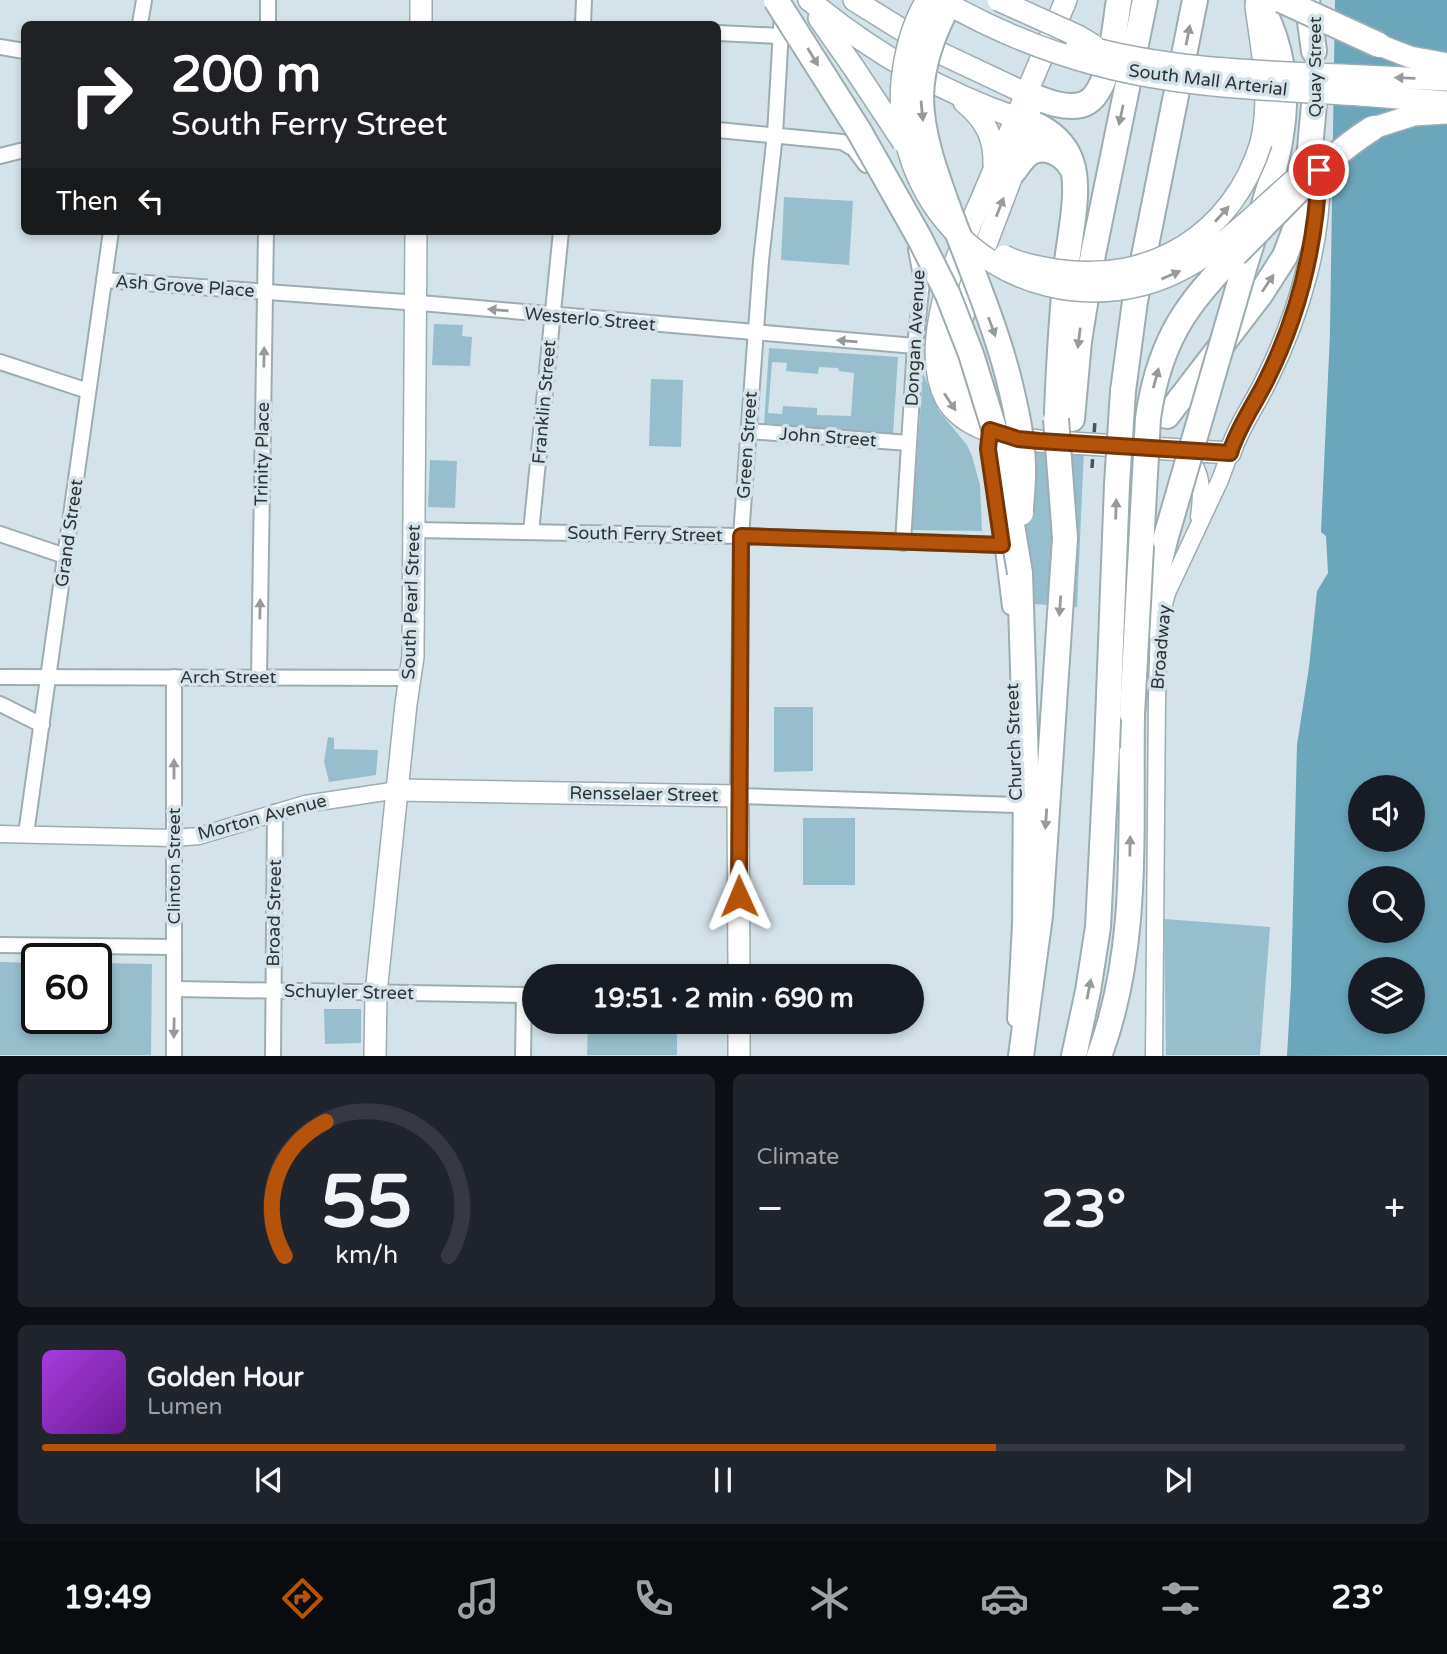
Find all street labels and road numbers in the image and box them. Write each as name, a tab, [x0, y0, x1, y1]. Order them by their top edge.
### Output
street label: Quay Street	[1304, 16, 1326, 118]
street label: South Mall Arterial	[1127, 59, 1289, 101]
street label: Dongan Avenue	[900, 269, 930, 407]
street label: Ash Grove Place	[115, 270, 255, 302]
street label: Westerlo Street	[524, 302, 657, 336]
street label: Franklin Street	[528, 339, 560, 465]
street label: Green Street	[732, 390, 762, 499]
street label: Trinity Place	[250, 402, 274, 506]
street label: John Street	[779, 423, 877, 451]
street label: Grand Street	[51, 477, 87, 589]
street label: South Ferry Street	[567, 522, 723, 546]
street label: South Pearl Street	[397, 524, 425, 680]
street label: Broadway	[1146, 603, 1176, 690]
street label: Arch Street	[180, 666, 276, 688]
street label: Church Street	[1001, 683, 1027, 801]
street label: Rensselaer Street	[569, 782, 719, 806]
street label: Morton Avenue	[195, 789, 329, 845]
street label: Clinton Street	[163, 807, 185, 925]
street label: Broad Street	[262, 859, 286, 967]
street label: Schuyler Street	[284, 980, 414, 1004]

